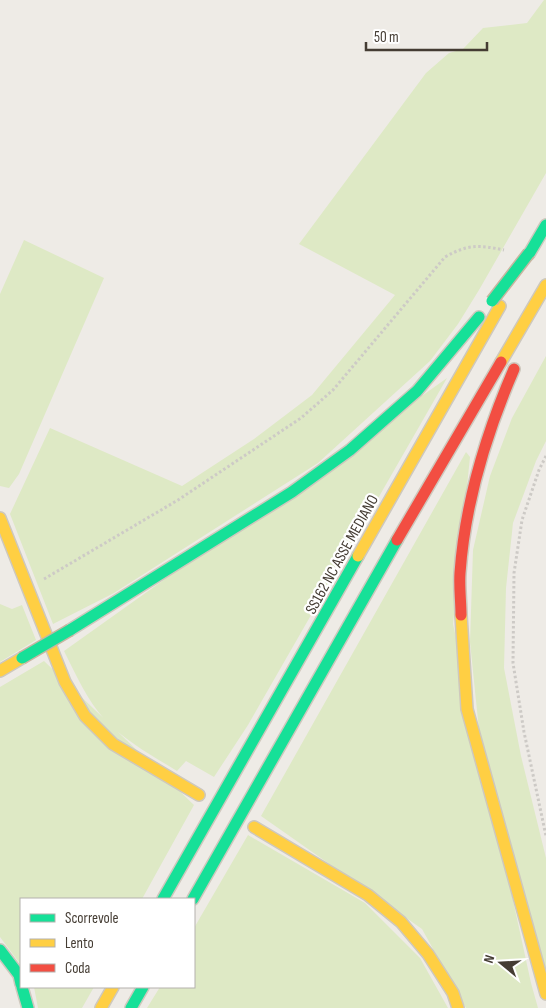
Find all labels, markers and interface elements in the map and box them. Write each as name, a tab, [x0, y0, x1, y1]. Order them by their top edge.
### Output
scale bar	[366, 20, 487, 52]
text: 50 m	[374, 28, 399, 47]
street label: SS162 NC ASSE MEDIANO	[302, 492, 383, 618]
legend	[20, 898, 195, 988]
text: Scorrevole	[65, 909, 119, 928]
text: Lento	[65, 934, 94, 953]
north arrow	[476, 938, 526, 988]
text: N	[480, 953, 498, 965]
text: Coda	[65, 959, 91, 978]

